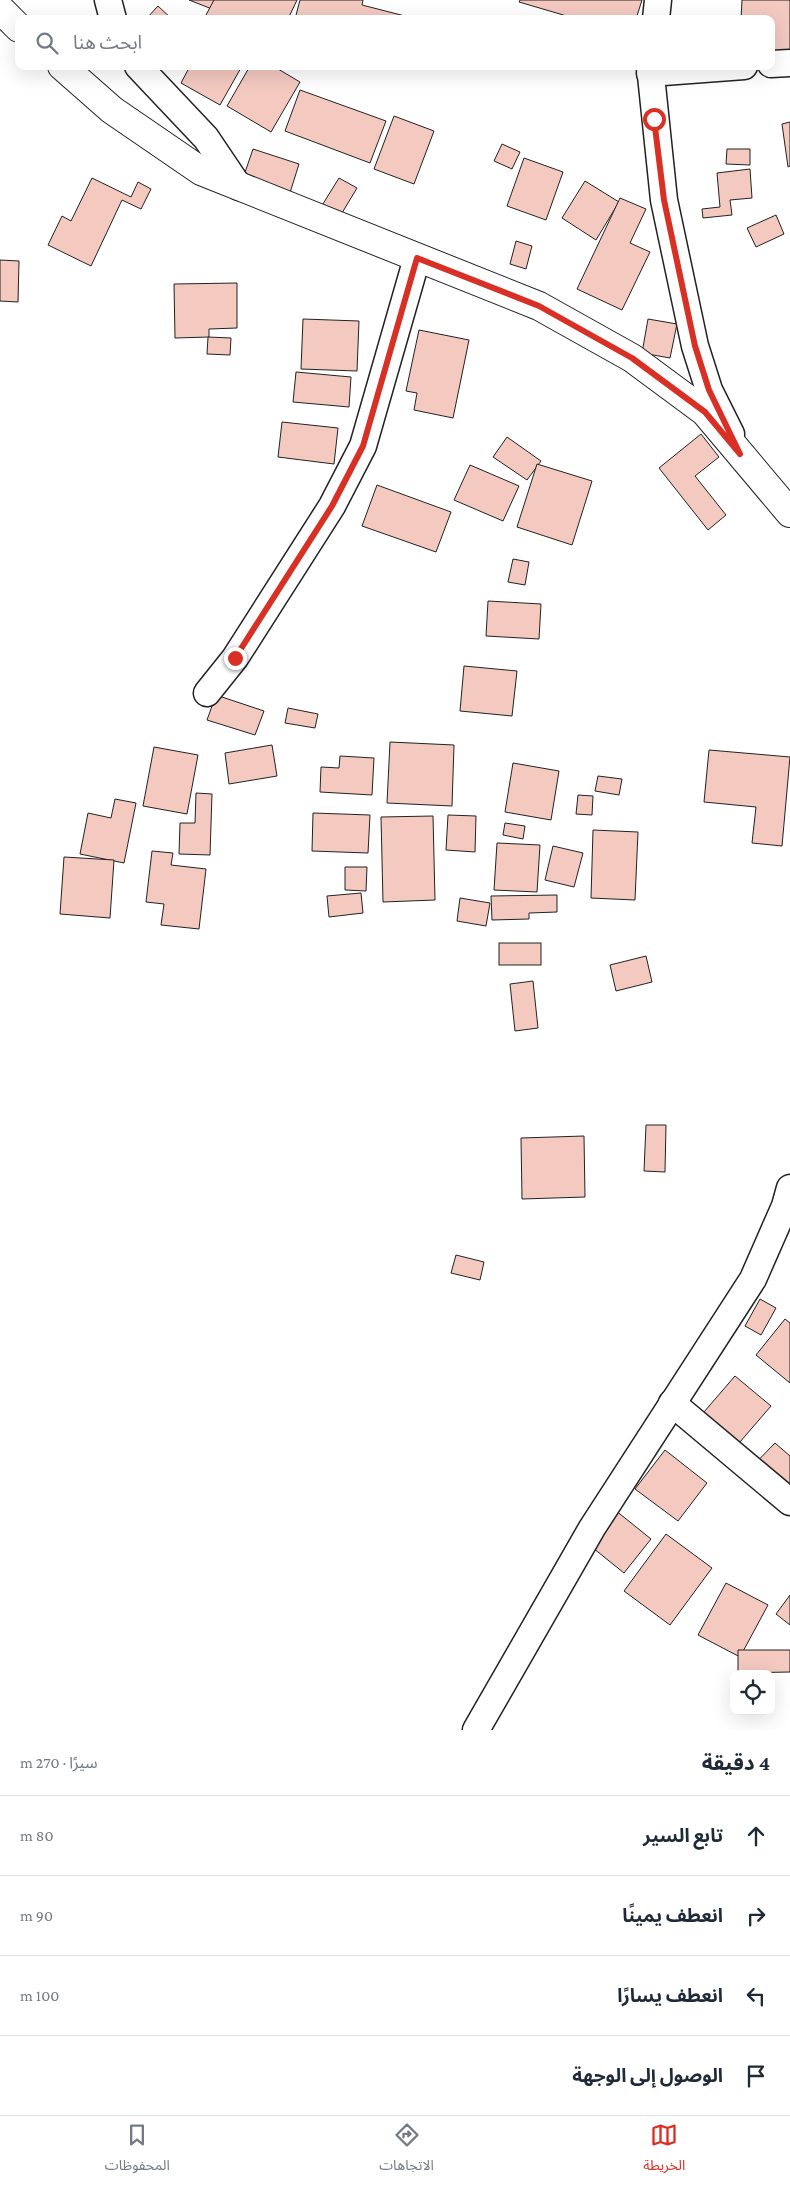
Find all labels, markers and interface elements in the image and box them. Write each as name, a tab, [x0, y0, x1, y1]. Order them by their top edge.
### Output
search box	[15, 15, 775, 70]
icon: search	[33, 29, 61, 57]
text: ابحث هنا	[73, 32, 142, 53]
route start	[643, 108, 666, 131]
route end	[224, 647, 247, 670]
map controls	[730, 1670, 775, 1715]
button: locate	[730, 1670, 775, 1715]
text: 4 دقيقة	[702, 1751, 770, 1775]
text: سيرًا · 270 m	[20, 1754, 98, 1771]
icon: ahead	[742, 1822, 770, 1850]
text: تابع السير	[643, 1825, 723, 1846]
text: 80 m	[20, 1827, 54, 1844]
icon: right	[742, 1902, 770, 1930]
text: انعطف يمينًا	[622, 1905, 723, 1926]
text: 90 m	[20, 1907, 53, 1924]
icon: left	[742, 1982, 770, 2010]
text: انعطف يسارًا	[617, 1985, 723, 2006]
text: 100 m	[20, 1987, 59, 2004]
icon: arrive	[742, 2062, 770, 2090]
text: الوصول إلى الوجهة	[572, 2065, 723, 2086]
tab: المحفوظات	[105, 2121, 170, 2180]
tab: الاتجاهات	[379, 2121, 434, 2180]
tab: الخريطة	[643, 2121, 685, 2180]

